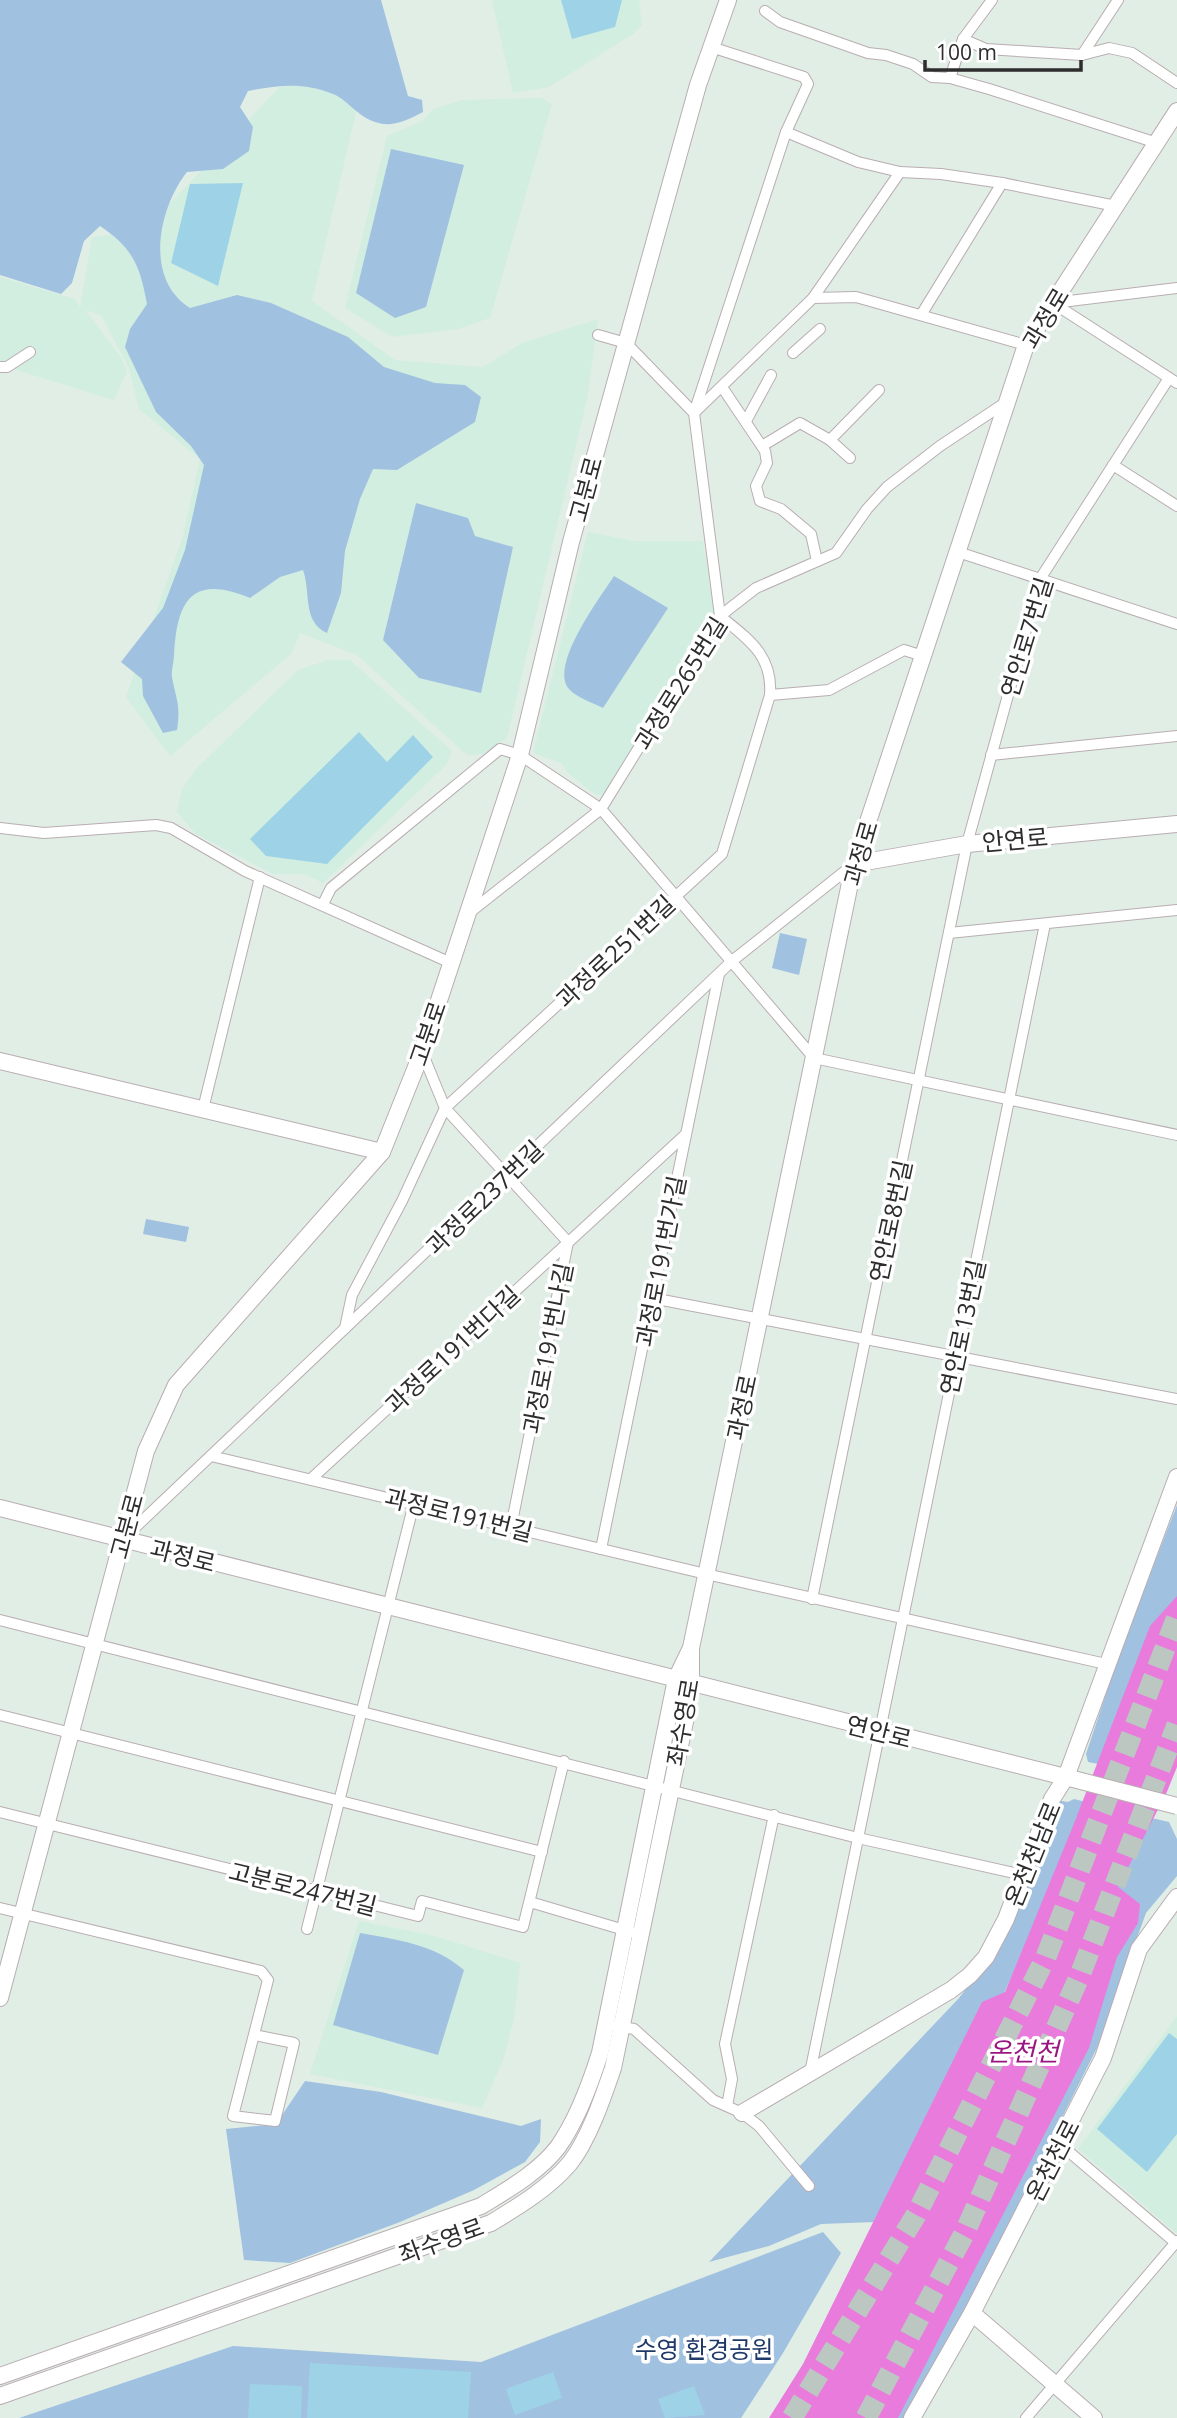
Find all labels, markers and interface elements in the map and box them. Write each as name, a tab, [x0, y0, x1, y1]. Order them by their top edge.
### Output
scale bar	[925, 28, 1081, 72]
text: 100 m	[936, 38, 997, 66]
street label: 과정로	[1014, 281, 1076, 355]
street label: 고분로	[560, 453, 610, 525]
street label: 연안로7번길	[992, 573, 1060, 701]
street label: 과정로265번길	[626, 610, 734, 756]
street label: 과정로	[835, 817, 885, 889]
street label: 안연로	[981, 820, 1049, 858]
street label: 과정로251번길	[548, 887, 682, 1015]
street label: 고분로	[401, 996, 453, 1070]
street label: 과정로237번길	[418, 1132, 550, 1262]
street label: 연안로8번길	[861, 1157, 919, 1285]
street label: 과정로191번가길	[627, 1173, 693, 1349]
street label: 연안로13번길	[932, 1256, 992, 1398]
street label: 과정로191번나길	[514, 1260, 580, 1436]
street label: 과정로191번다길	[377, 1278, 527, 1420]
street label: 과정로	[718, 1371, 764, 1443]
street label: 과정로191번길	[381, 1480, 537, 1548]
street label: 고분로	[101, 1490, 151, 1562]
street label: 과정로	[147, 1531, 219, 1579]
street label: 좌수영로	[658, 1676, 706, 1768]
street label: 연안로	[843, 1707, 915, 1755]
street label: 온천천남로	[996, 1797, 1068, 1911]
street label: 고분로247번길	[225, 1854, 381, 1922]
water label: 온천천	[987, 2033, 1062, 2069]
street label: 온천천로	[1017, 2113, 1087, 2207]
street label: 좌수영로	[394, 2209, 488, 2271]
park label: 수영 환경공원	[635, 2332, 773, 2365]

